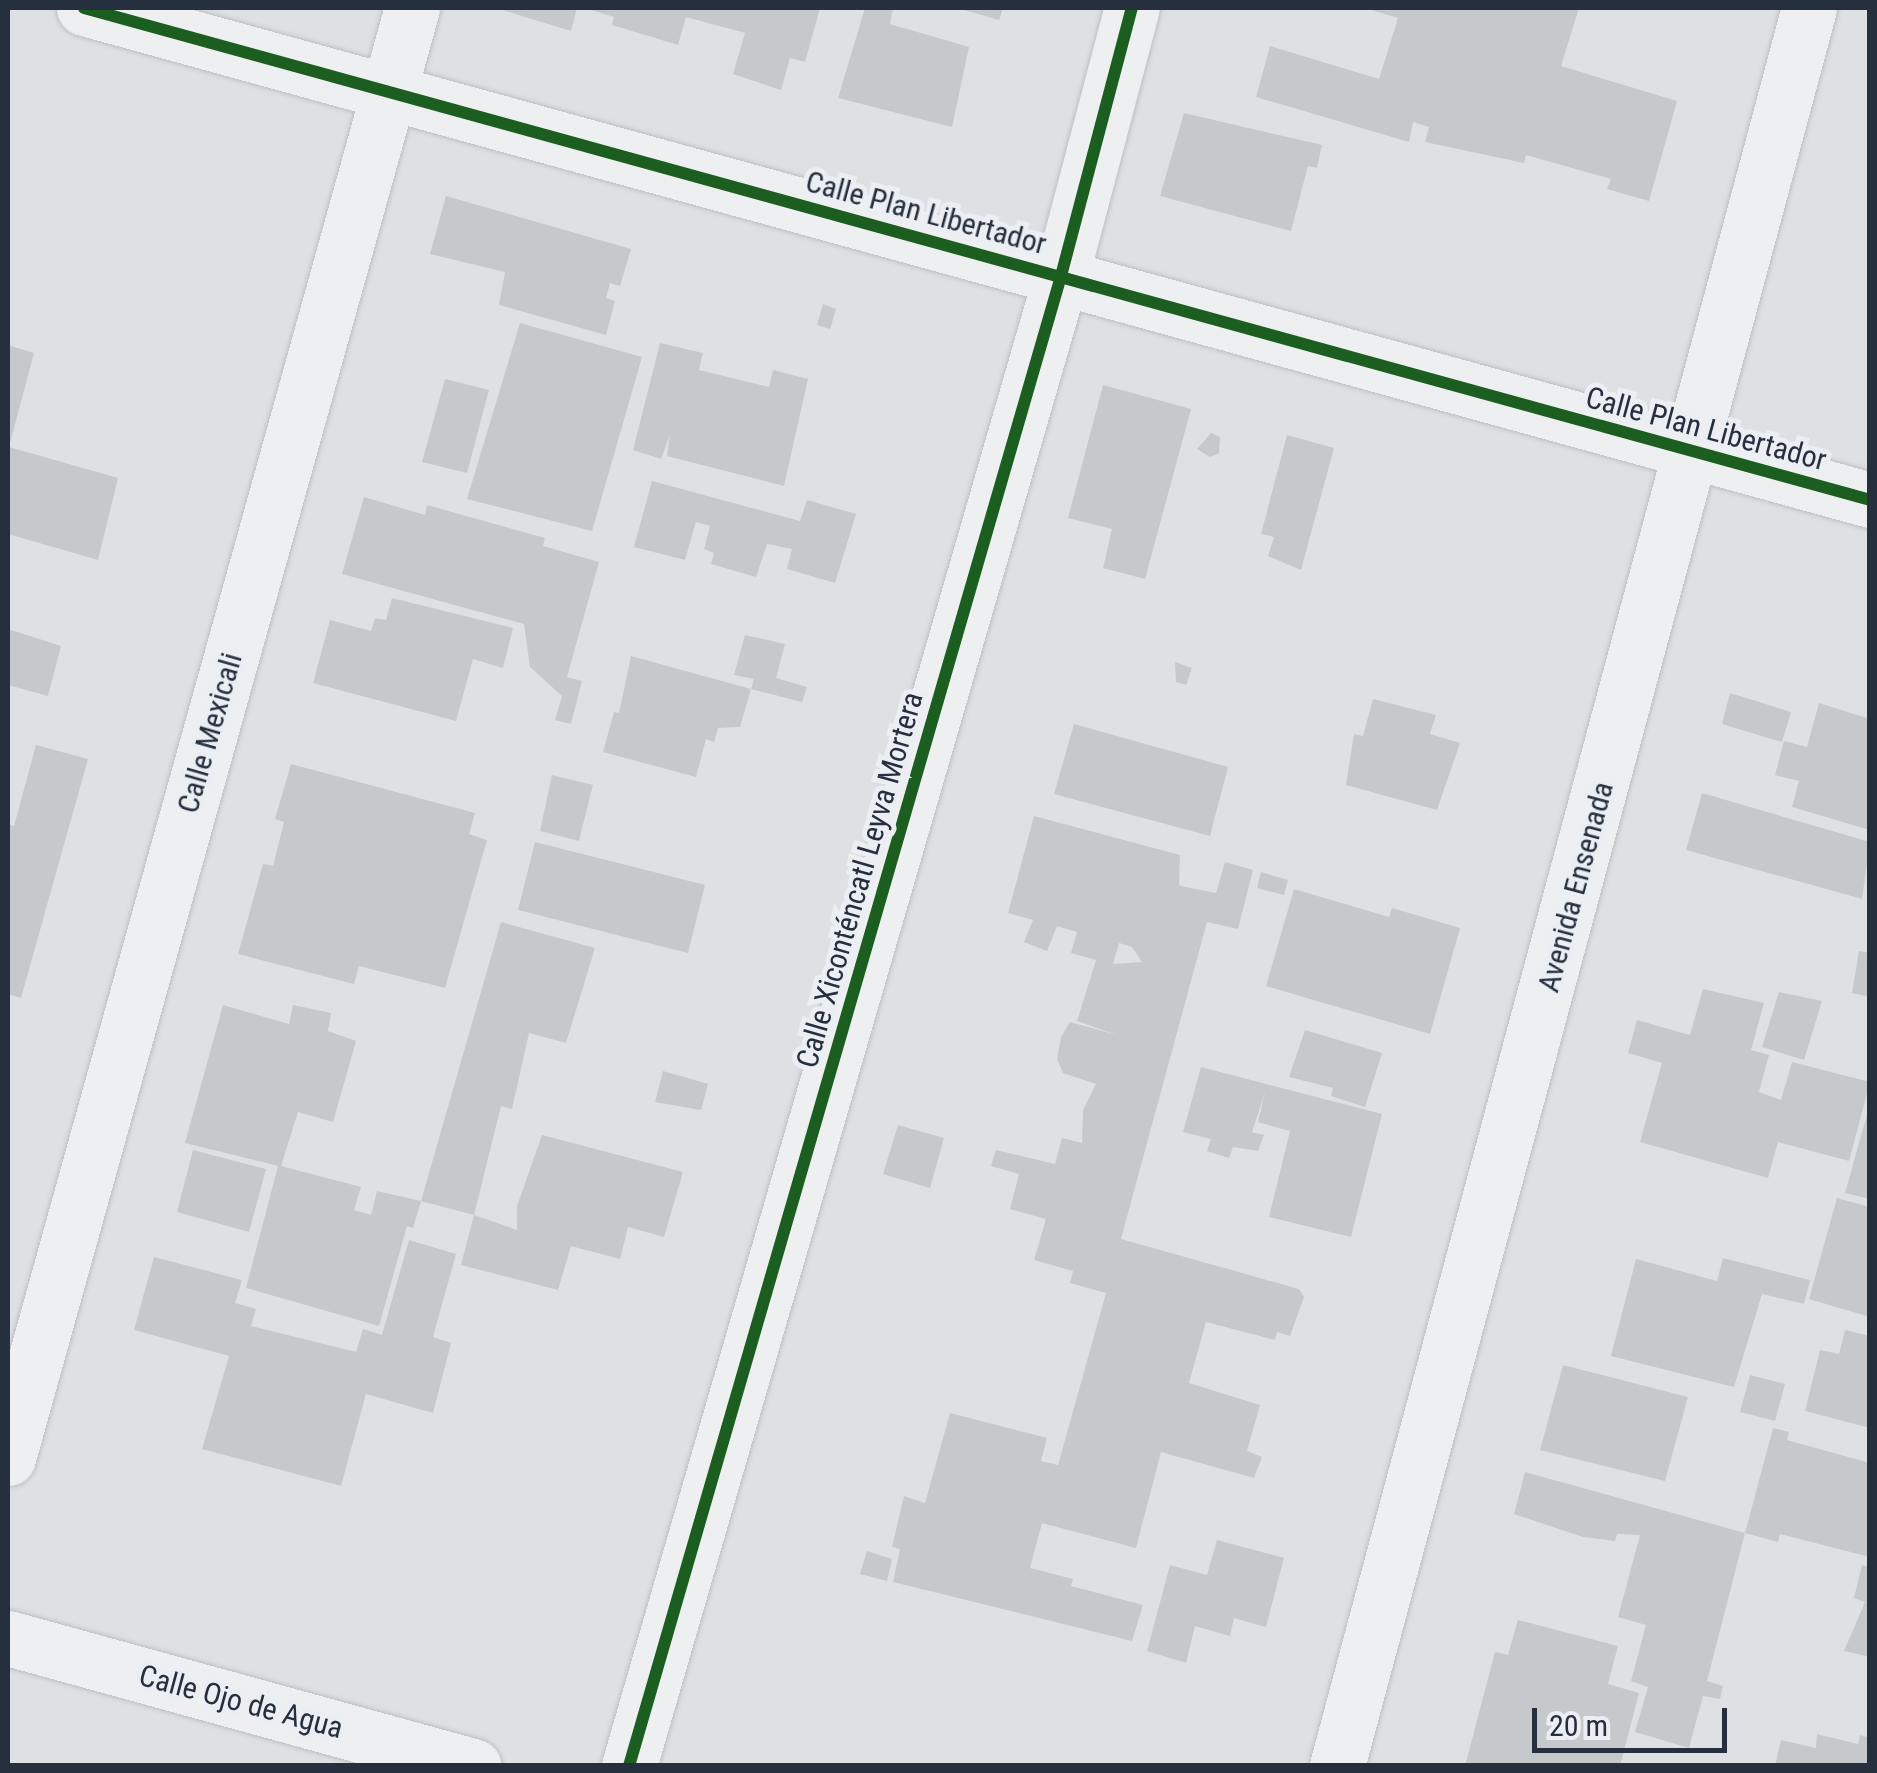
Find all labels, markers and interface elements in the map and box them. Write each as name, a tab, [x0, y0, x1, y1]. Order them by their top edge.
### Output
street label: Calle Plan Libertador	[802, 164, 1050, 262]
street label: Calle Plan Libertador	[1582, 380, 1830, 478]
street label: Calle Mexicali	[170, 649, 250, 817]
street label: Calle Xiconténcatl Leyva Mortera	[789, 688, 931, 1072]
street label: Avenida Ensenada	[1531, 778, 1621, 996]
street label: Calle Ojo de Agua	[135, 1657, 347, 1747]
scale bar	[1537, 1688, 1732, 1750]
text: 20 m	[1549, 1708, 1608, 1743]

